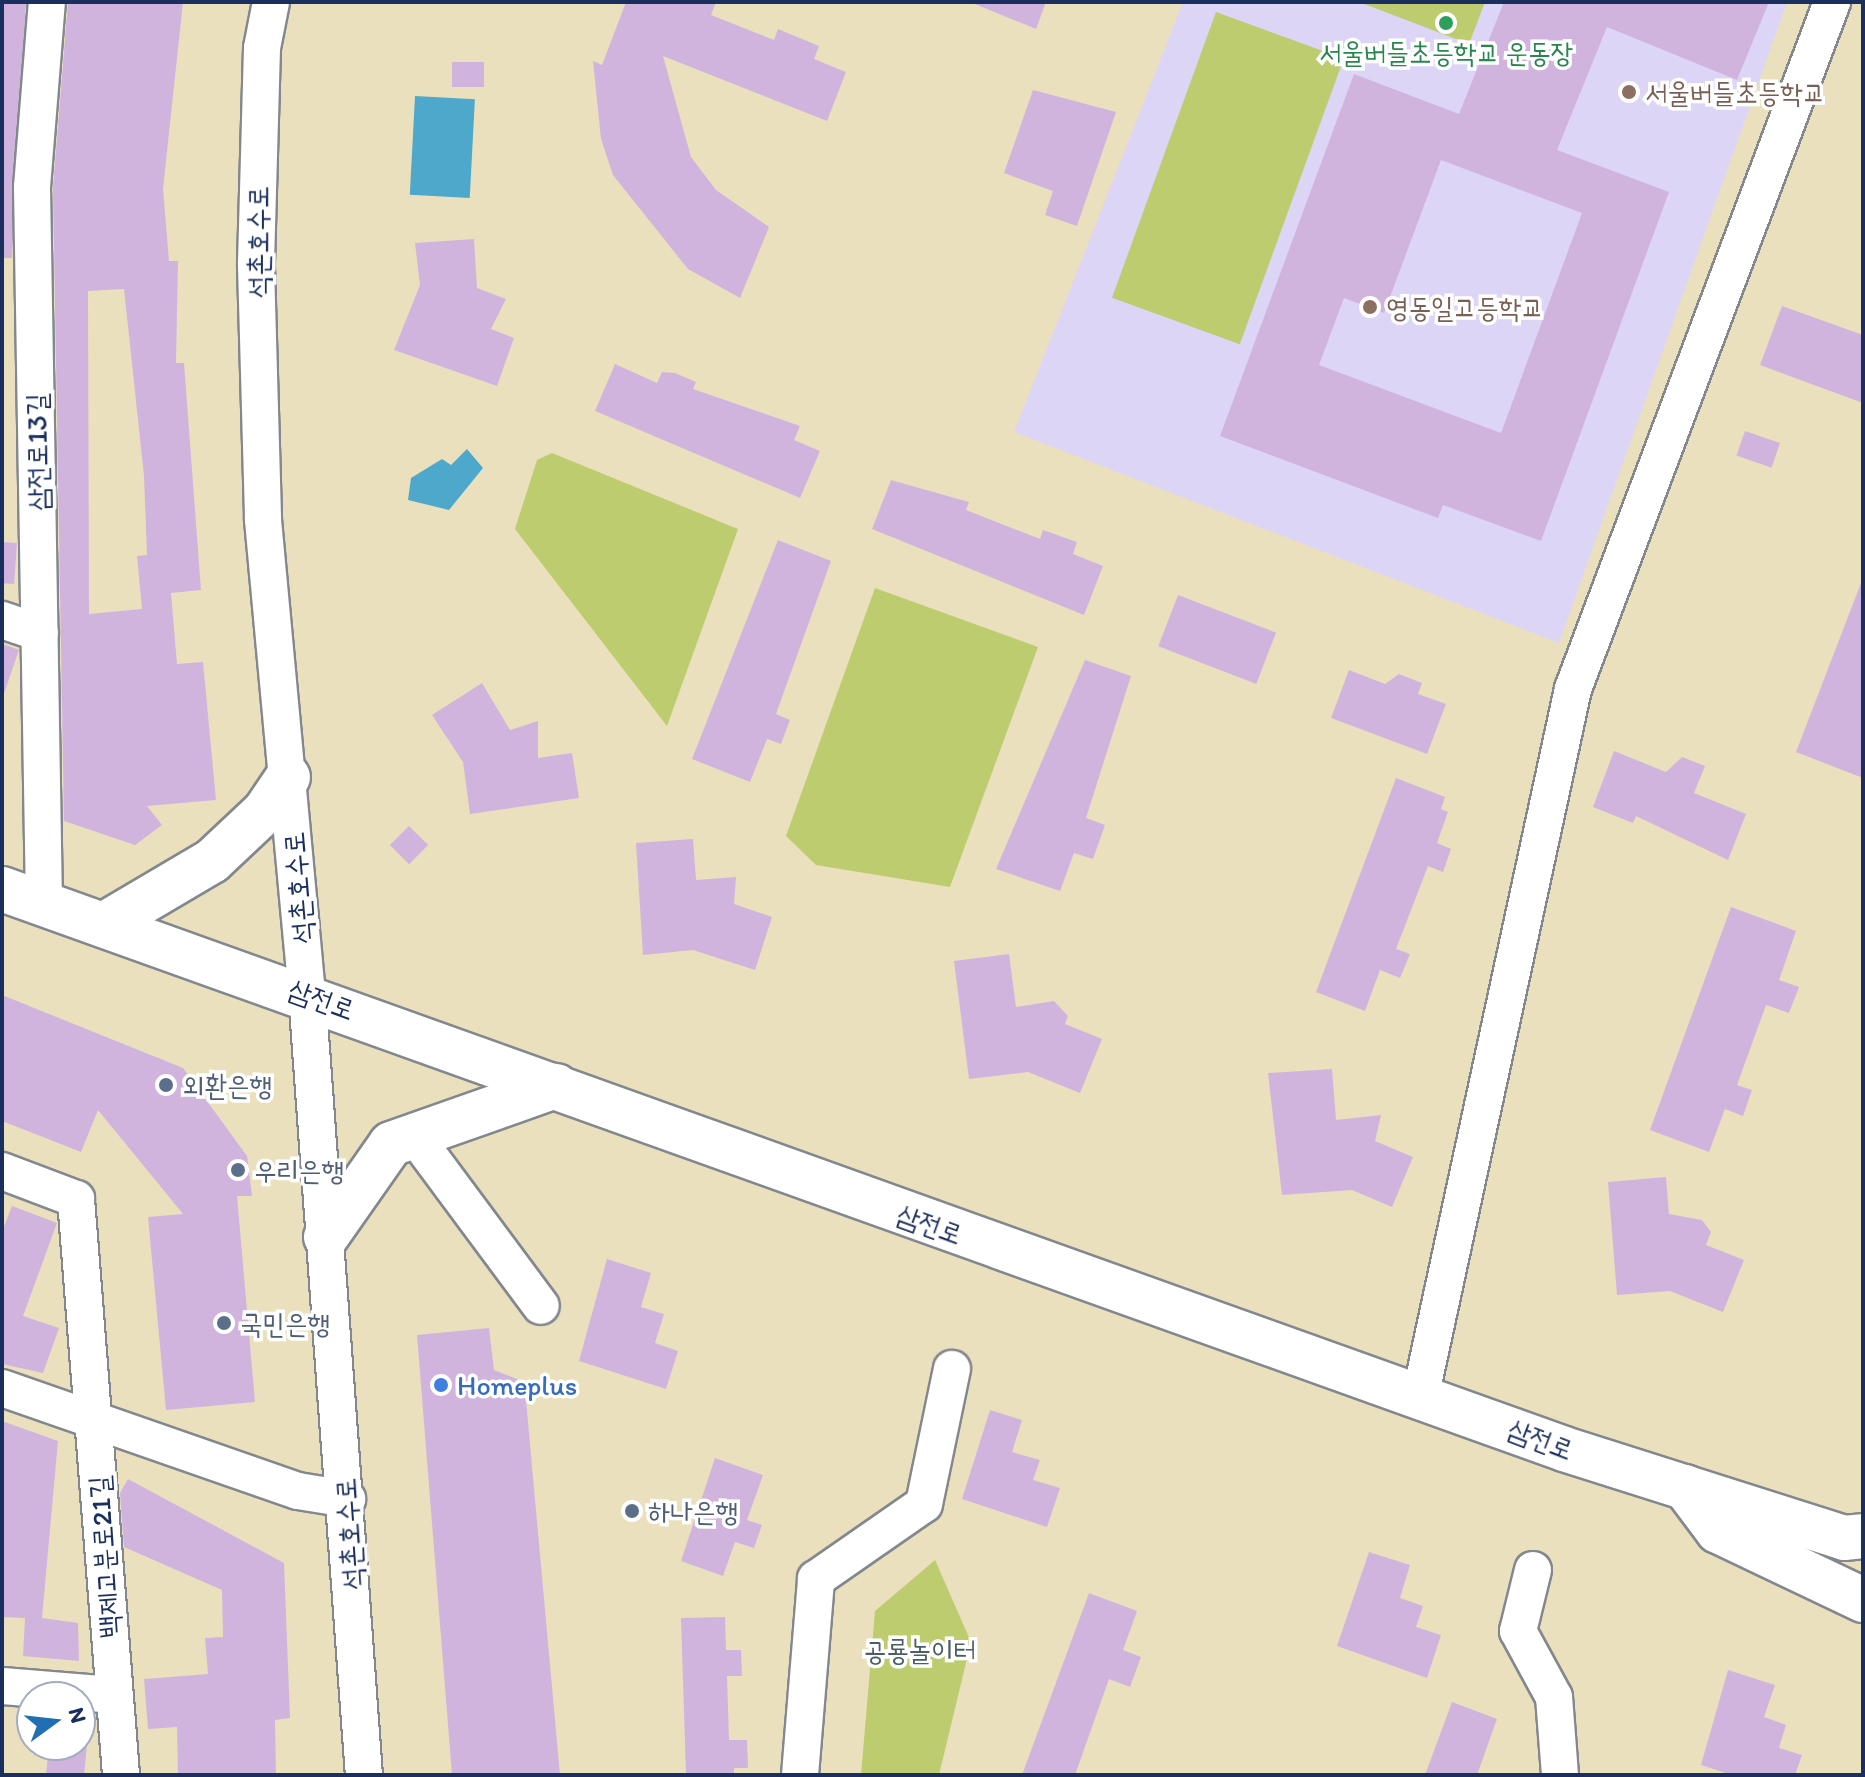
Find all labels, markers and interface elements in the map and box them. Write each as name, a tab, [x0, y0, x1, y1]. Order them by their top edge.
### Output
marker: 서울버들초등학교 운동장	[1437, 14, 1455, 32]
place label: 서울버들초등학교 운동장	[1319, 35, 1573, 69]
place label: 서울버들초등학교	[1645, 75, 1825, 109]
marker: 서울버들초등학교	[1620, 83, 1638, 101]
street label: 석촌호수로	[241, 186, 275, 298]
place label: 영동일고등학교	[1386, 290, 1544, 324]
marker: 영동일고등학교	[1361, 298, 1379, 316]
street label: 삼전로13길	[19, 393, 55, 511]
street label: 석촌호수로	[276, 830, 320, 946]
street label: 삼전로	[284, 972, 360, 1026]
place label: 외환은행	[182, 1068, 272, 1102]
marker: 외환은행	[157, 1076, 175, 1094]
place label: 우리은행	[254, 1153, 344, 1187]
marker: 우리은행	[229, 1161, 247, 1179]
street label: 삼전로	[892, 1197, 968, 1251]
place label: 국민은행	[240, 1306, 330, 1340]
marker: 국민은행	[215, 1314, 233, 1332]
place label: Homeplus	[457, 1368, 577, 1402]
marker: Homeplus	[432, 1376, 450, 1394]
street label: 삼전로	[1503, 1411, 1579, 1467]
street label: 백제고분로21길	[82, 1475, 126, 1639]
street label: 석촌호수로	[328, 1477, 370, 1591]
place label: 하나은행	[648, 1494, 738, 1528]
marker: 하나은행	[623, 1502, 641, 1520]
park label: 공룡놀이터	[864, 1633, 976, 1667]
north arrow	[16, 1681, 96, 1761]
text: N	[63, 1704, 93, 1726]

